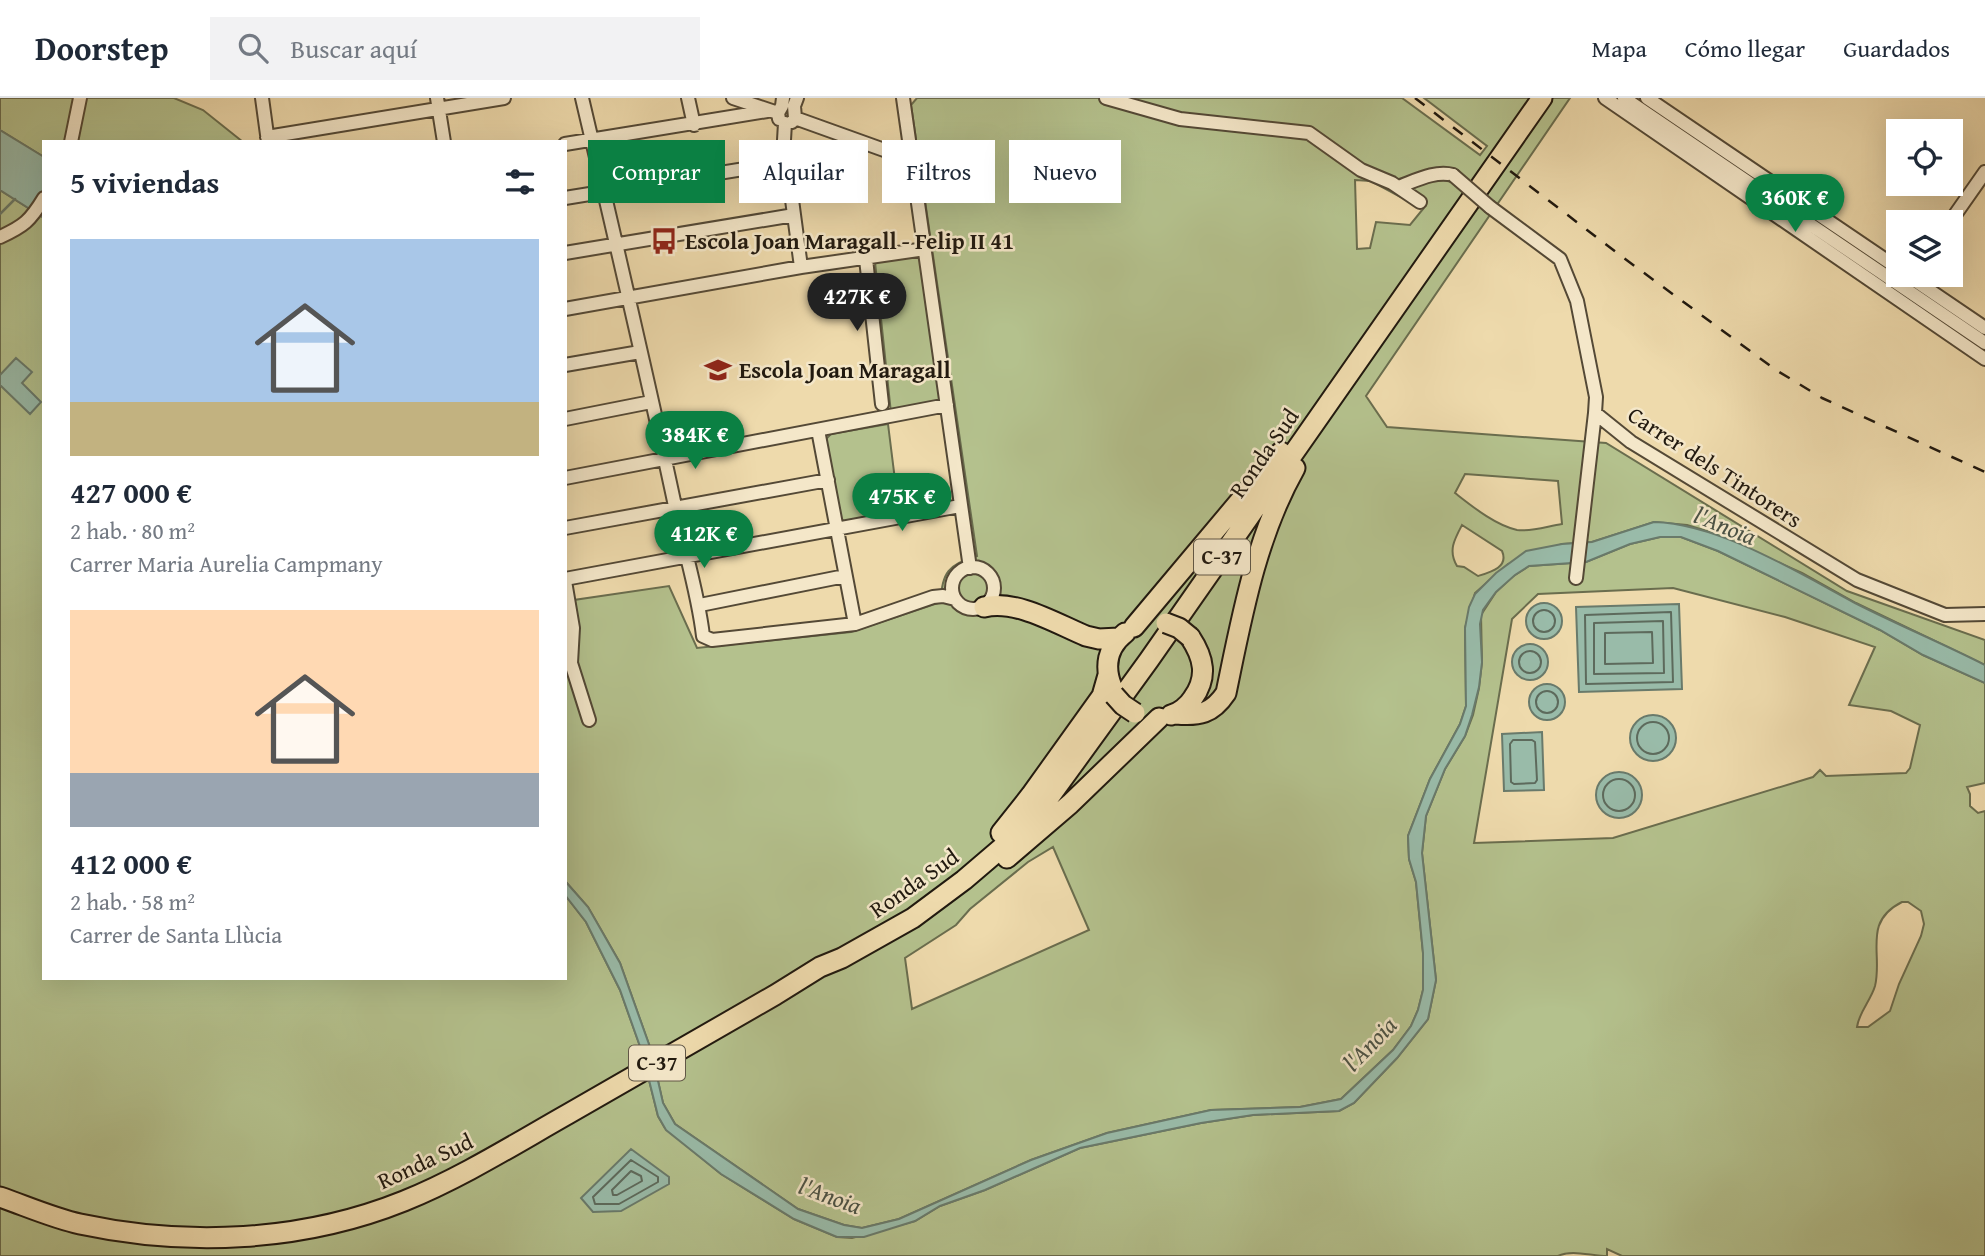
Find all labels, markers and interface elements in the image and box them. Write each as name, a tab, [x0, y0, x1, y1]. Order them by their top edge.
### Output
search box	[210, 17, 700, 80]
text: Doorstep	[35, 24, 168, 72]
icon: search	[234, 29, 272, 67]
text: Buscar aquí	[290, 29, 417, 68]
text: Mapa	[1591, 31, 1647, 66]
text: Cómo llegar	[1685, 31, 1805, 66]
text: Guardados	[1843, 31, 1950, 66]
map controls	[1886, 119, 1963, 287]
button: locate	[1886, 119, 1963, 196]
chip: Comprar	[588, 140, 725, 203]
chip: Alquilar	[739, 140, 868, 203]
chip: Filtros	[882, 140, 995, 203]
chip: Nuevo	[1009, 140, 1121, 203]
text: 5 viviendas	[70, 160, 219, 204]
icon: filters	[501, 163, 539, 201]
pin: 360K €	[1738, 174, 1852, 234]
text: 360K €	[1761, 180, 1829, 213]
button: layers	[1886, 210, 1963, 287]
place label: Escola Joan Maragall - Felip II 41	[685, 224, 1014, 257]
bus stop icon: Escola Joan Maragall - Felip II 41	[649, 226, 679, 256]
pin: 427K €	[800, 274, 914, 333]
text: 427K €	[823, 279, 891, 312]
icon: home	[242, 285, 368, 411]
place label: Escola Joan Maragall	[739, 353, 951, 386]
school or university icon: Escola Joan Maragall	[703, 355, 733, 385]
street label: Carrer dels Tintorers	[1622, 398, 1809, 535]
street label: Ronda Sud	[1221, 401, 1307, 504]
pin: 384K €	[638, 412, 752, 471]
text: 384K €	[661, 417, 729, 450]
text: 427 000 €	[70, 470, 192, 514]
pin: 475K €	[845, 474, 959, 533]
text: 475K €	[868, 479, 936, 512]
water label: l'Anoia	[1689, 497, 1762, 554]
pin: 412K €	[647, 510, 761, 570]
text: 2 hab. · 80 m²	[70, 514, 195, 547]
text: 412K €	[670, 516, 738, 549]
road number: C-37	[1194, 540, 1250, 574]
text: Carrer Maria Aurelia Campmany	[70, 547, 383, 580]
icon: home	[242, 656, 368, 782]
street label: Ronda Sud	[862, 839, 966, 925]
text: 412 000 €	[70, 841, 192, 885]
text: 2 hab. · 58 m²	[70, 885, 195, 918]
text: Carrer de Santa Llùcia	[70, 918, 282, 951]
water label: l'Anoia	[1335, 1008, 1405, 1079]
road number: C-37	[629, 1046, 685, 1080]
street label: Ronda Sud	[372, 1124, 479, 1197]
water label: l'Anoia	[794, 1168, 866, 1223]

